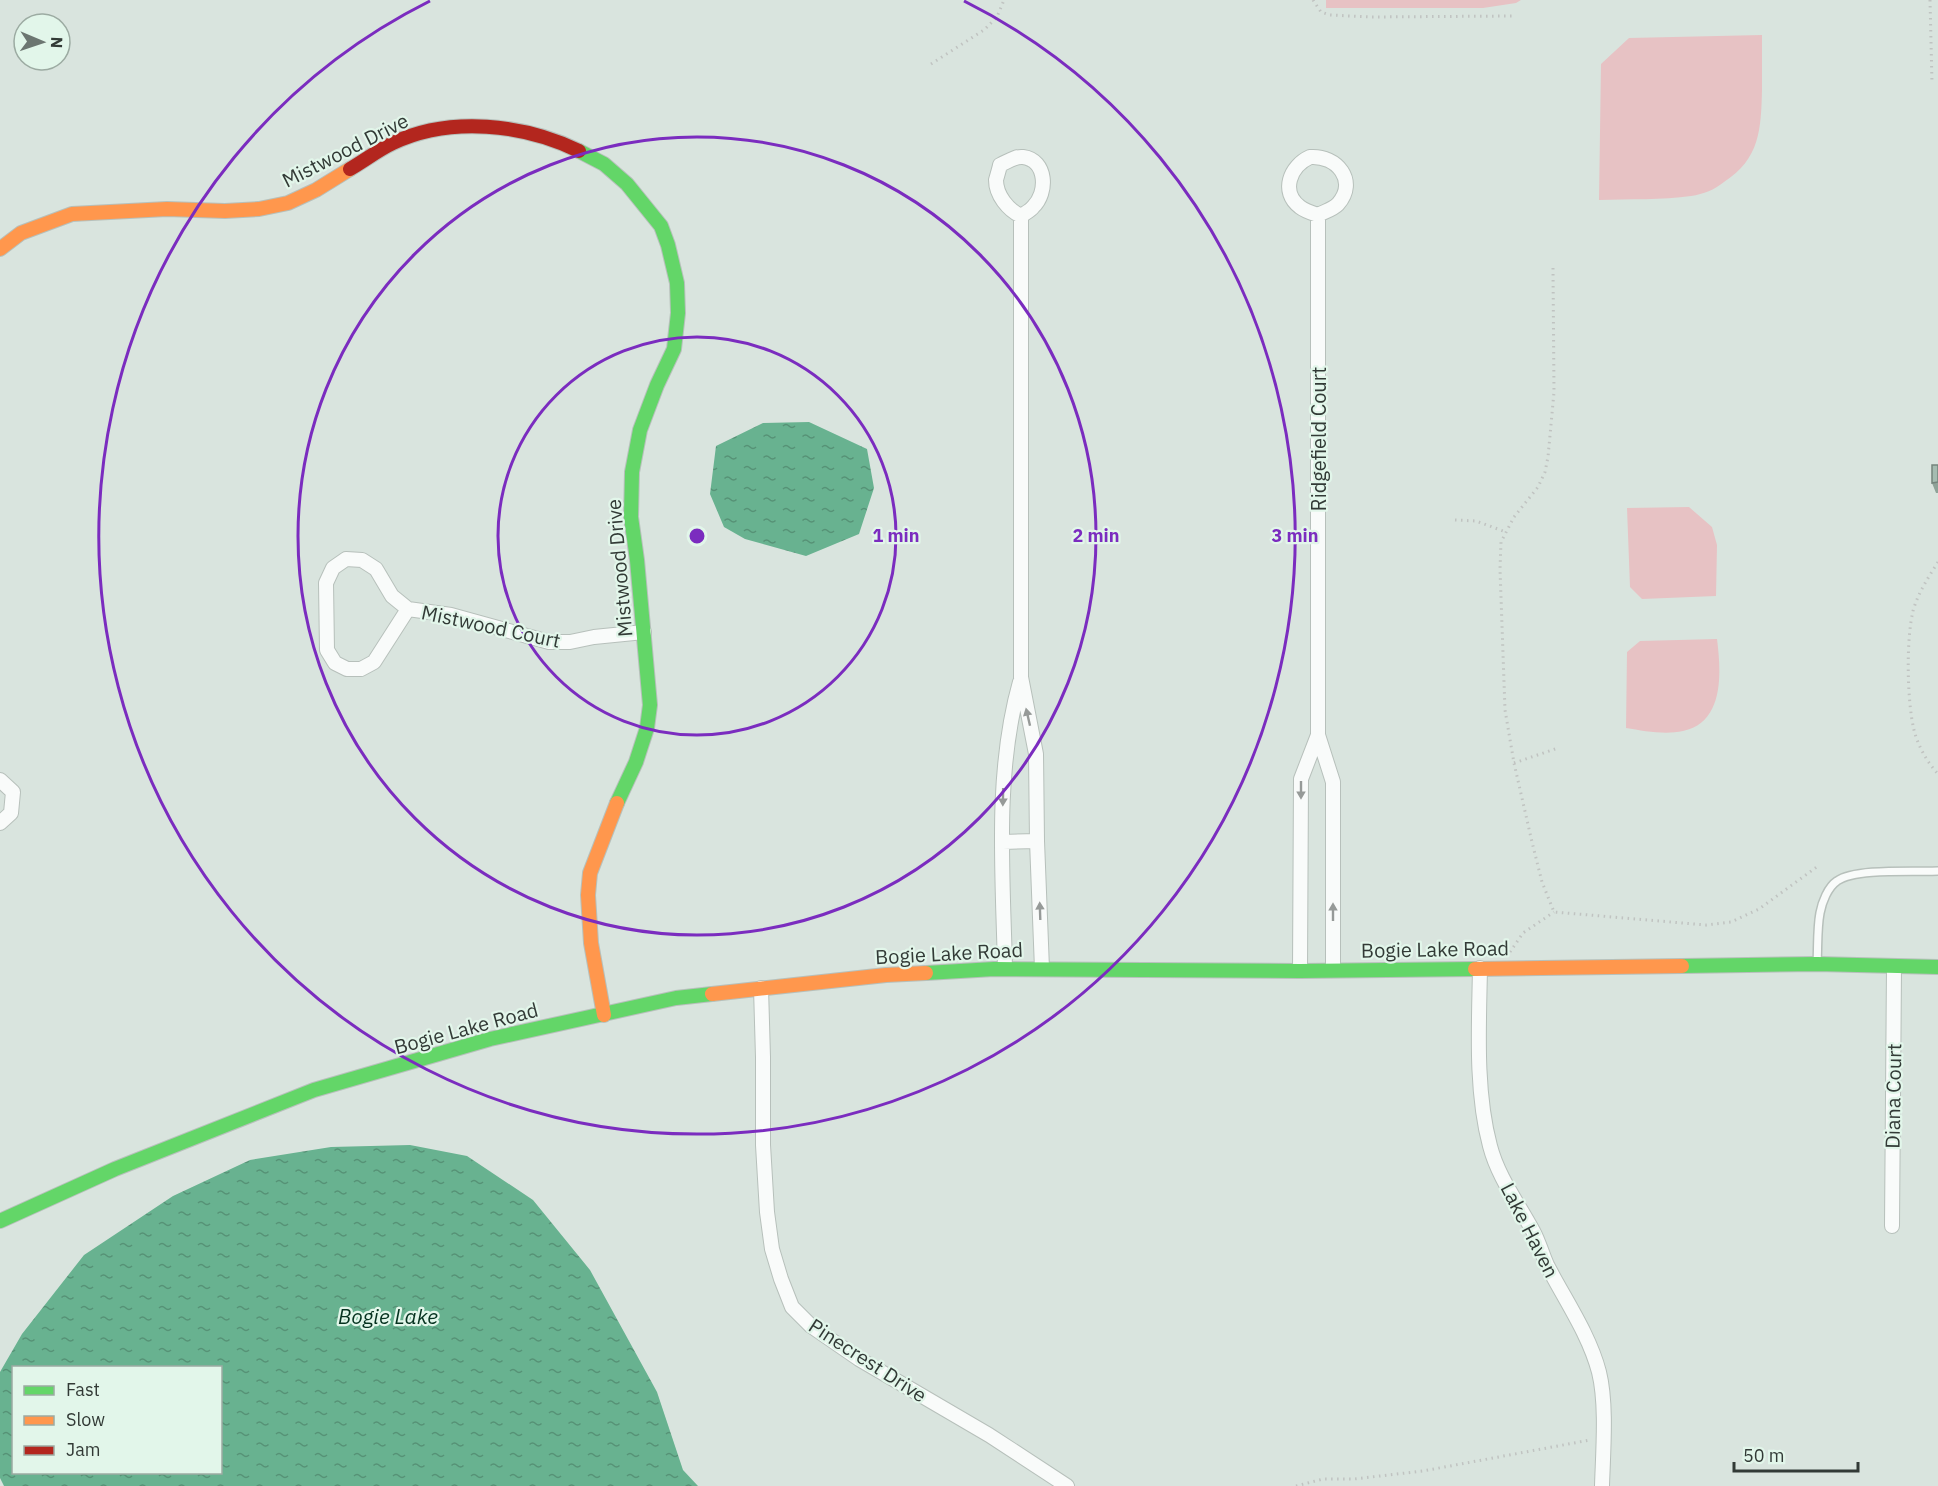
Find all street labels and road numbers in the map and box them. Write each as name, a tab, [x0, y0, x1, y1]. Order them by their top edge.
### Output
street label: Mistwood Drive	[277, 107, 413, 193]
street label: Ridgefield Court	[1305, 367, 1332, 511]
street label: Mistwood Drive	[600, 498, 638, 638]
street label: Mistwood Court	[419, 598, 563, 654]
street label: Bogie Lake Road	[1361, 934, 1509, 964]
street label: Bogie Lake Road	[874, 936, 1024, 970]
street label: Bogie Lake Road	[391, 996, 541, 1060]
street label: Diana Court	[1879, 1043, 1907, 1149]
street label: Lake Haven	[1495, 1178, 1565, 1282]
street label: Pinecrest Drive	[804, 1312, 932, 1408]

